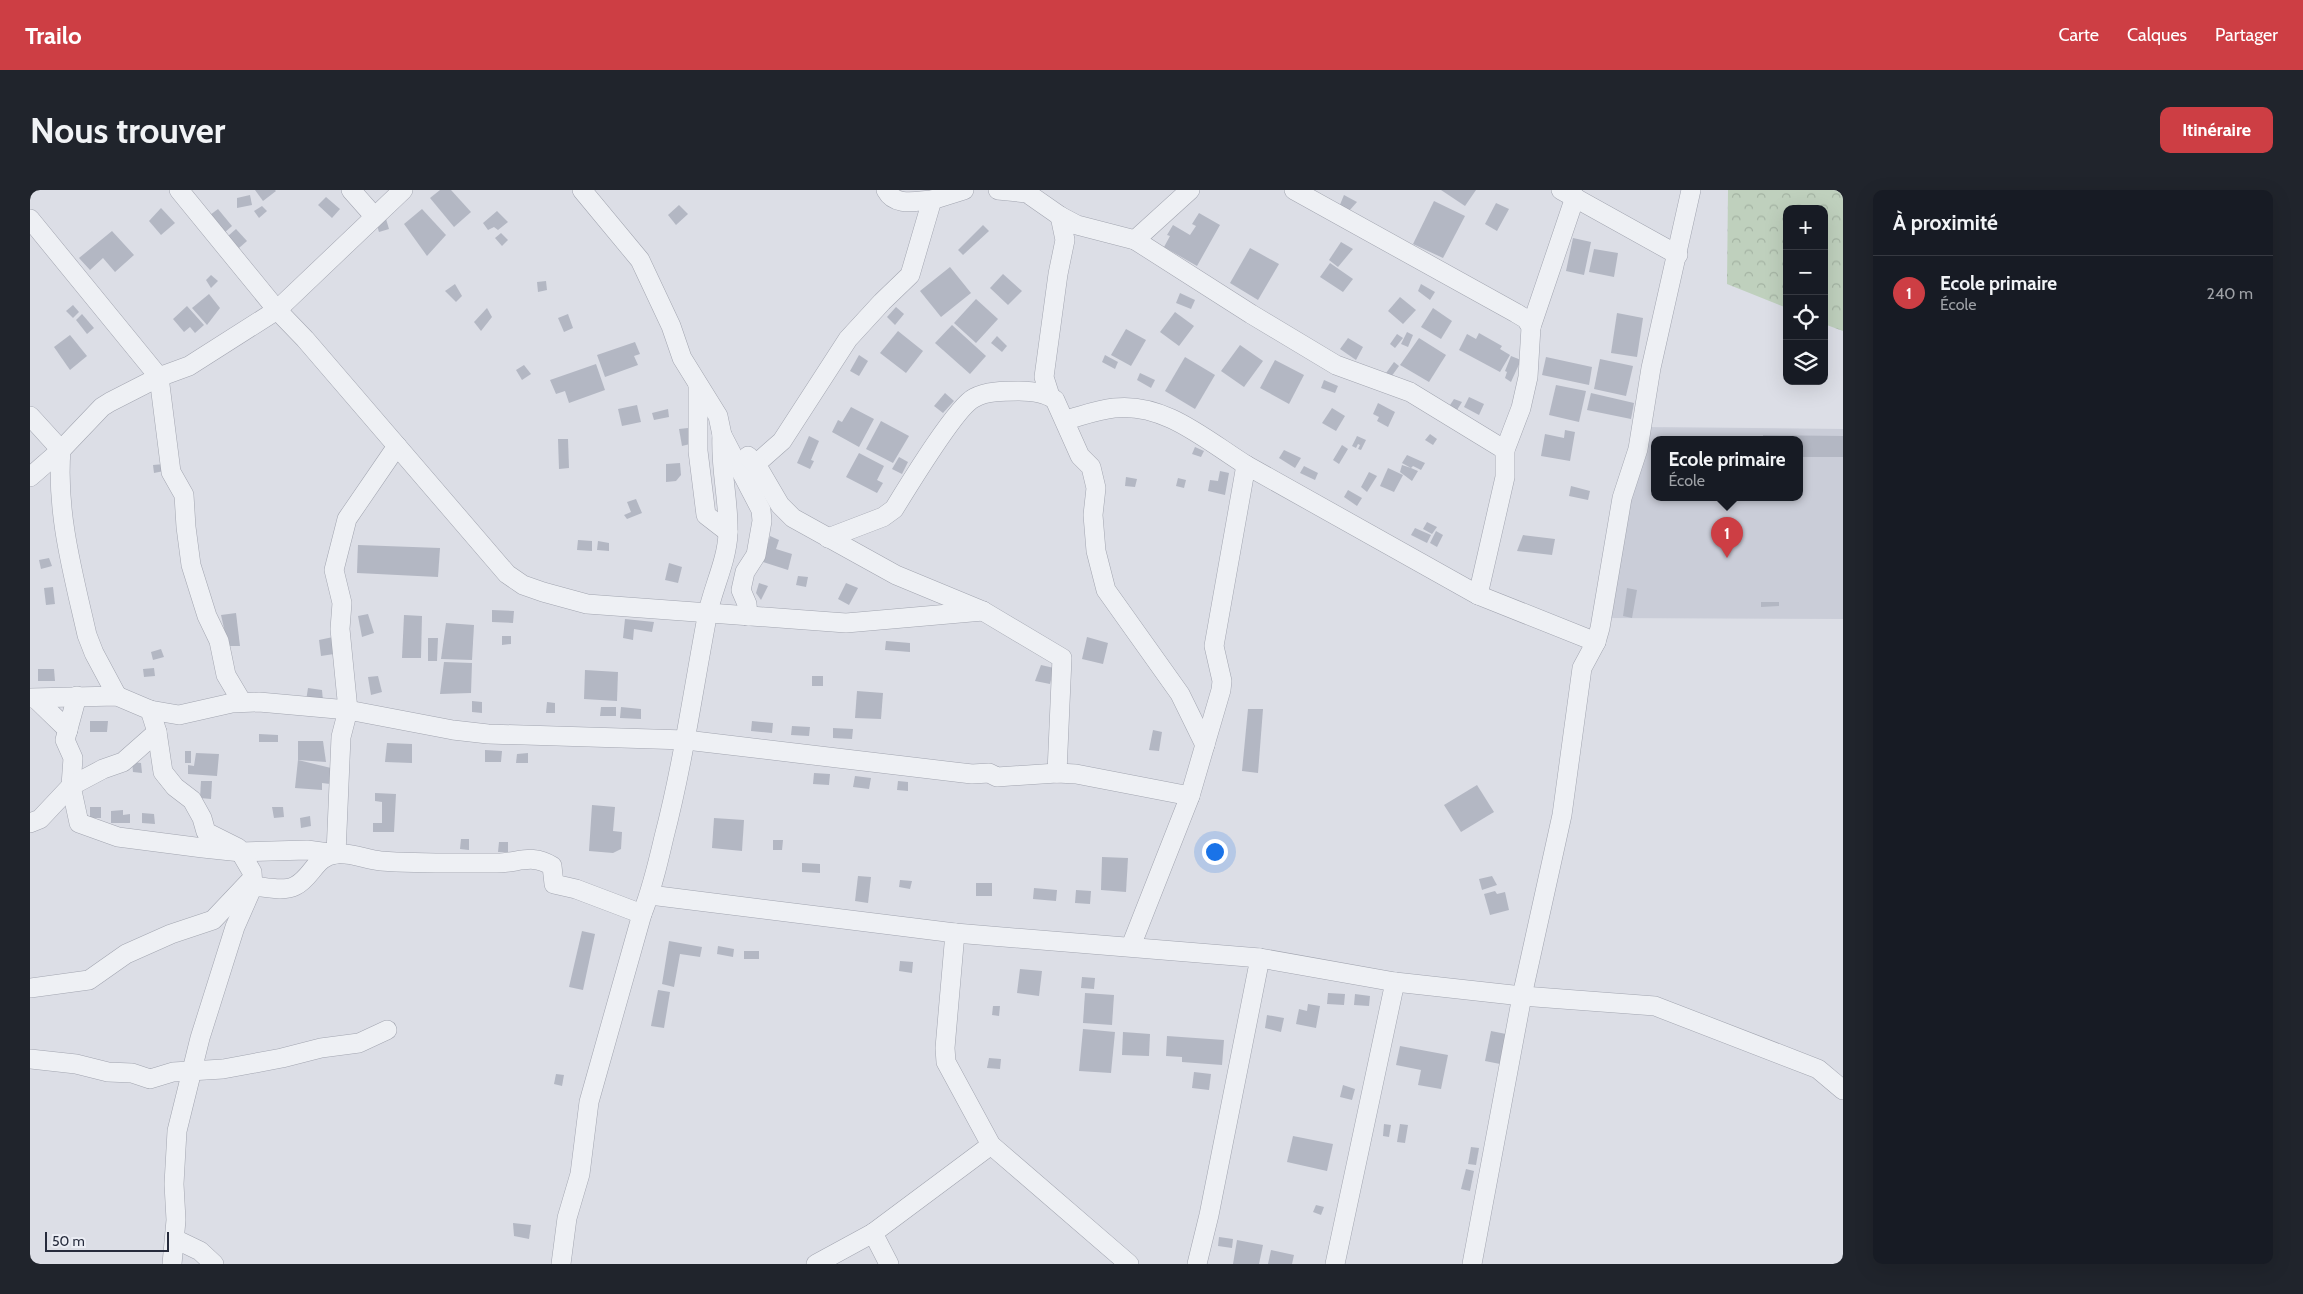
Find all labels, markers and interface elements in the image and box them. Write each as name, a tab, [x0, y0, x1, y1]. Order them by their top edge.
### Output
text: Trailo	[25, 21, 82, 50]
text: Carte	[2058, 24, 2099, 46]
text: Calques	[2127, 24, 2187, 46]
text: Partager	[2215, 24, 2278, 46]
button: Itinéraire	[2160, 107, 2273, 153]
text: Nous trouver	[30, 109, 225, 152]
map controls	[1783, 205, 1828, 385]
button: +	[1783, 205, 1828, 250]
text: À proximité	[1893, 210, 1998, 235]
button: −	[1783, 250, 1828, 295]
text: Ecole primaire	[1940, 272, 2057, 295]
text: 1	[1906, 284, 1912, 303]
text: 240 m	[2207, 284, 2253, 303]
button: locate	[1783, 295, 1828, 340]
text: École	[1940, 295, 1976, 314]
button: layers	[1783, 340, 1828, 385]
popup	[1651, 436, 1803, 501]
text: Ecole primaire	[1668, 448, 1786, 471]
text: École	[1668, 471, 1705, 490]
pin: 1	[1711, 517, 1743, 558]
your location	[1202, 839, 1228, 865]
scale bar	[45, 1229, 169, 1252]
text: 50 m	[52, 1232, 85, 1250]

